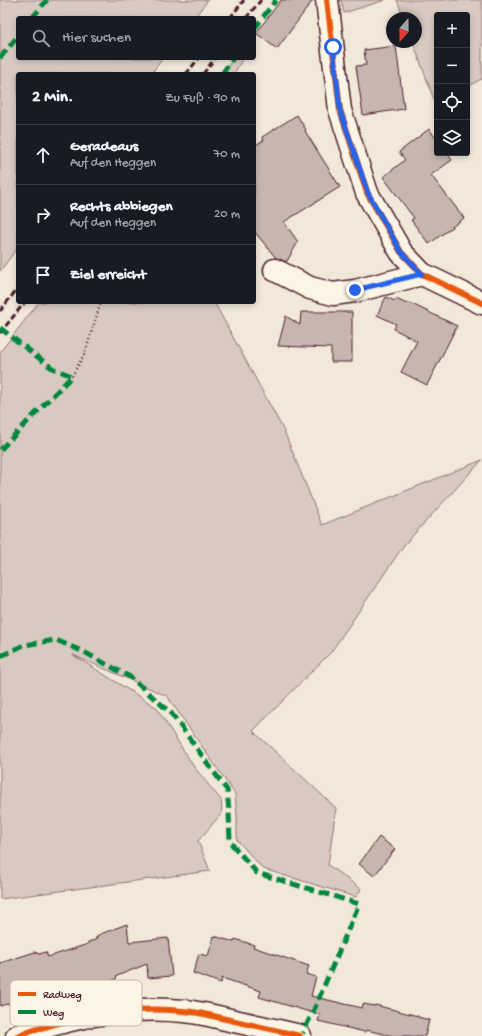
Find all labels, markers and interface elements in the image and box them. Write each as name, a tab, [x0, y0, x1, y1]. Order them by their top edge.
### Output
north arrow	[386, 12, 422, 48]
map controls	[434, 12, 470, 156]
button: +	[434, 12, 470, 48]
search box	[16, 16, 256, 60]
icon: search	[30, 27, 52, 49]
text: Hier suchen	[62, 29, 131, 47]
route start	[324, 38, 342, 56]
button: −	[434, 48, 470, 84]
button: locate	[434, 84, 470, 120]
text: 2 Min.	[32, 88, 73, 108]
text: Zu Fuß · 90 m	[165, 91, 240, 106]
button: layers	[434, 120, 470, 156]
text: Geradeaus	[70, 138, 138, 156]
icon: ahead	[32, 144, 54, 166]
text: 70 m	[214, 147, 240, 162]
text: Auf den Heggen	[70, 156, 156, 171]
text: Rechts abbiegen	[70, 198, 173, 216]
icon: right	[32, 204, 54, 226]
text: 20 m	[214, 207, 240, 222]
text: Auf den Heggen	[70, 216, 156, 231]
icon: arrive	[32, 264, 54, 286]
text: Ziel erreicht	[70, 266, 146, 284]
route end	[346, 281, 364, 299]
legend	[10, 980, 142, 1026]
text: Radweg	[43, 990, 82, 1002]
text: Weg	[43, 1008, 64, 1020]

